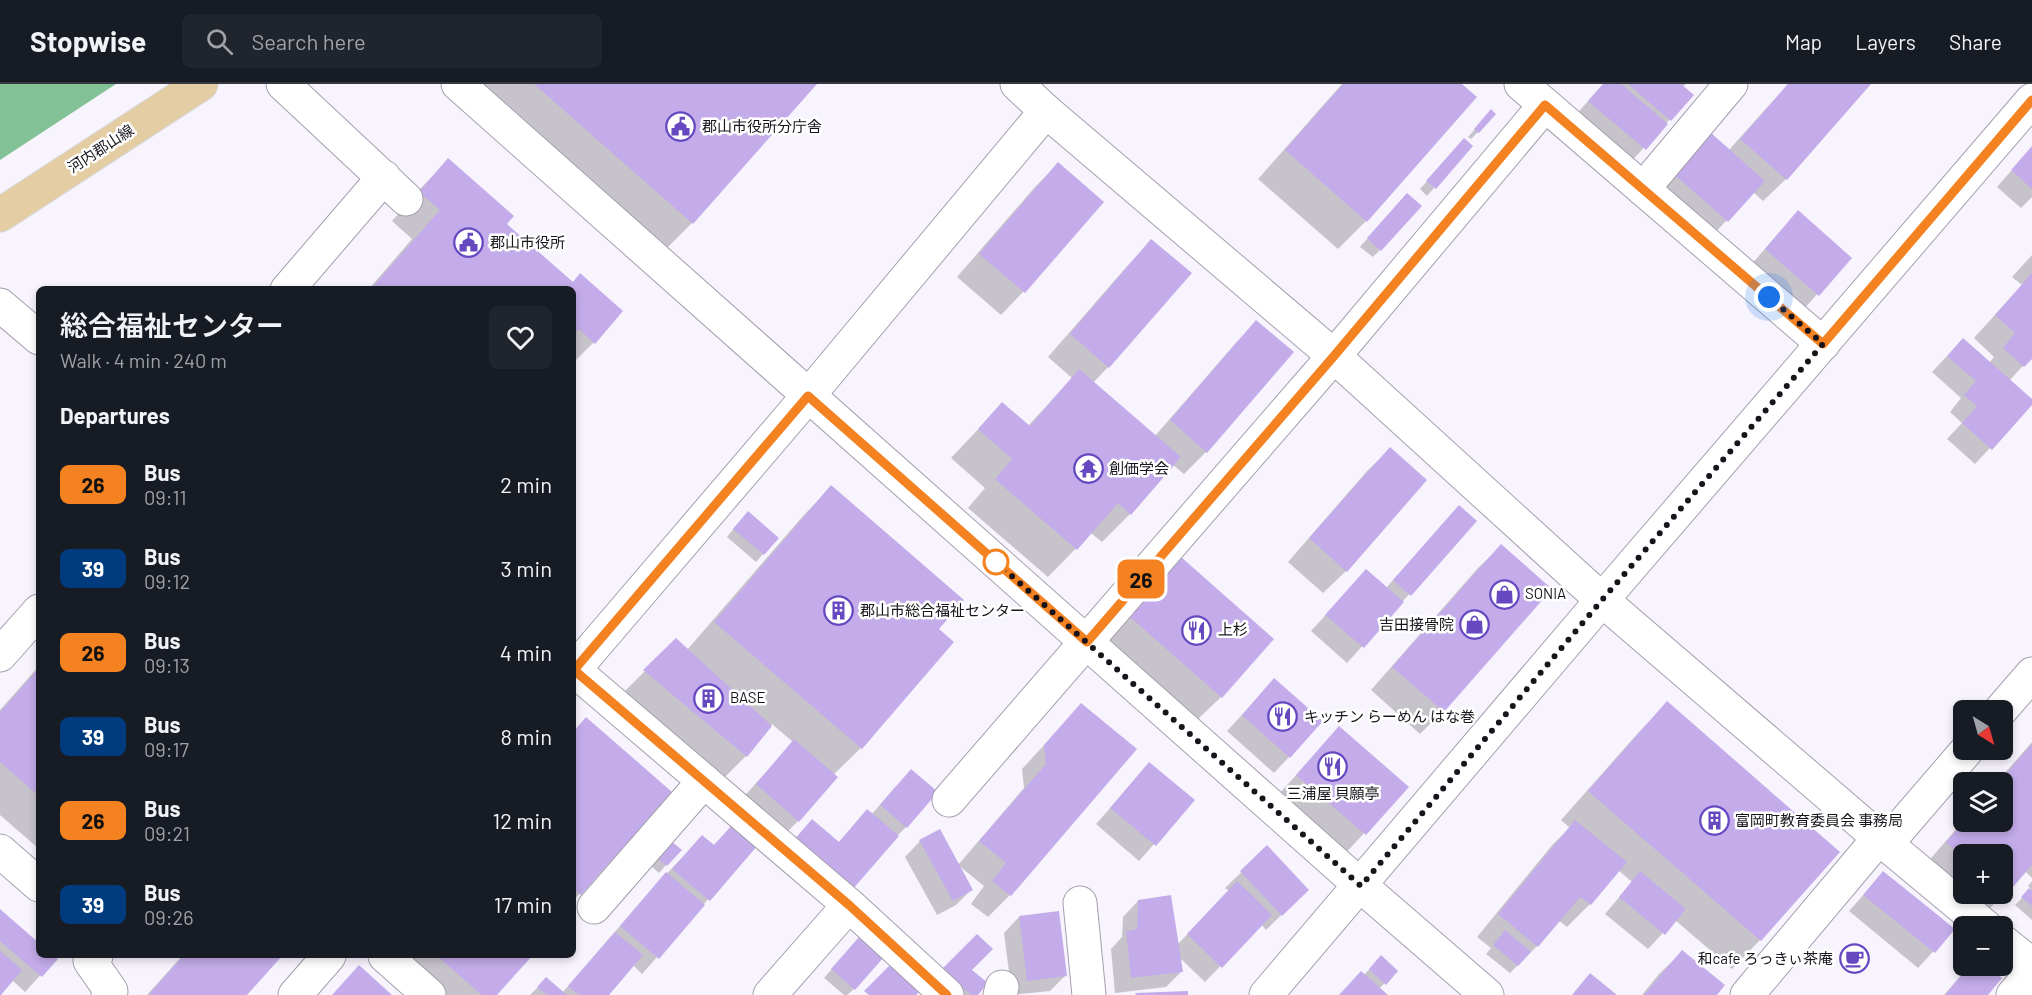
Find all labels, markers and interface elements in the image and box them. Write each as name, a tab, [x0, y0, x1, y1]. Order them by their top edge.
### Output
search box	[182, 14, 602, 68]
text: Stopwise	[30, 24, 146, 58]
icon: search	[203, 25, 236, 58]
text: Search here	[251, 28, 366, 54]
text: Map	[1785, 29, 1822, 54]
text: Layers	[1855, 29, 1916, 54]
text: Share	[1949, 29, 2002, 54]
public building icon: 郡山市役所分庁舎	[665, 111, 697, 143]
place label: 郡山市役所分庁舎	[702, 117, 822, 135]
street label: 河内郡山線	[64, 120, 137, 176]
public building icon: 郡山市役所	[453, 227, 485, 259]
place label: 郡山市役所	[490, 233, 565, 251]
your location	[1754, 282, 1784, 312]
button: heart	[489, 306, 552, 369]
text: 総合福祉センター	[60, 308, 284, 342]
text: Walk · 4 min · 240 m	[60, 348, 227, 372]
text: Departures	[60, 402, 170, 428]
temple icon: 創価学会	[1072, 453, 1104, 485]
text: Bus	[144, 459, 181, 485]
place label: 創価学会	[1109, 459, 1169, 477]
text: 2 min	[500, 471, 552, 497]
text: 26	[81, 472, 105, 497]
text: 09:11	[144, 485, 187, 509]
text: Bus	[144, 543, 181, 569]
unlabelled marker	[983, 549, 1009, 575]
text: 3 min	[501, 555, 552, 581]
text: 39	[82, 556, 104, 581]
line badge: 26	[1114, 560, 1168, 598]
text: 26	[1129, 567, 1153, 592]
text: 09:12	[144, 569, 190, 593]
shop icon: SONIA	[1488, 578, 1520, 610]
place label: SONIA	[1525, 584, 1566, 602]
building icon: 郡山市総合福祉センター	[823, 595, 855, 627]
place label: 郡山市総合福祉センター	[860, 601, 1025, 619]
shop icon: 吉田接骨院	[1459, 609, 1491, 641]
restaurant icon: 上杉	[1181, 614, 1213, 646]
place label: 吉田接骨院	[1379, 615, 1454, 633]
place label: 上杉	[1218, 620, 1248, 638]
text: Bus	[144, 627, 181, 653]
text: 4 min	[500, 639, 552, 665]
text: 26	[81, 640, 105, 665]
text: 09:13	[144, 653, 190, 677]
building icon: BASE	[693, 682, 725, 714]
place label: BASE	[730, 688, 765, 706]
north arrow	[1953, 700, 2013, 760]
map controls	[1953, 700, 2013, 976]
restaurant icon: キッチン らーめん はな巻	[1267, 701, 1299, 733]
place label: キッチン らーめん はな巻	[1304, 707, 1475, 725]
text: Bus	[144, 711, 181, 737]
text: 8 min	[500, 723, 552, 749]
text: 39	[82, 724, 104, 749]
text: 09:17	[144, 737, 189, 761]
restaurant icon: 三浦屋 貝願亭	[1317, 751, 1349, 783]
button: layers	[1953, 772, 2013, 832]
place label: 三浦屋 貝願亭	[1286, 784, 1380, 802]
text: Bus	[144, 795, 181, 821]
building icon: 富岡町教育委員会 事務局	[1698, 805, 1730, 837]
text: 12 min	[492, 807, 552, 833]
text: 26	[81, 808, 105, 833]
place label: 富岡町教育委員会 事務局	[1735, 811, 1903, 829]
text: 09:21	[144, 821, 190, 845]
button: +	[1953, 844, 2013, 904]
text: Bus	[144, 879, 181, 905]
text: 17 min	[494, 891, 552, 917]
text: 39	[82, 892, 104, 917]
text: 09:26	[144, 905, 194, 929]
button: −	[1953, 916, 2013, 976]
cafe icon: 和cafe ろっきぃ茶庵	[1838, 943, 1870, 975]
place label: 和cafe ろっきぃ茶庵	[1698, 949, 1833, 967]

